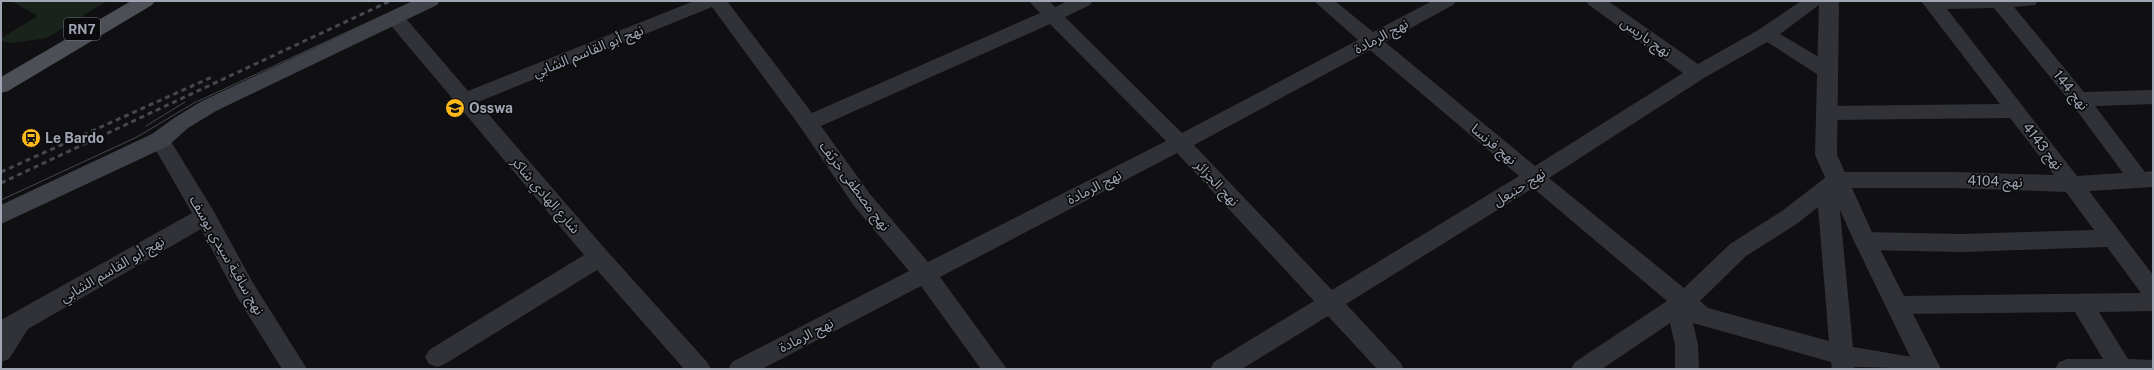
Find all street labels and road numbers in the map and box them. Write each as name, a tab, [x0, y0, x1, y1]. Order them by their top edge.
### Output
street label: نهج باريس	[1616, 14, 1674, 63]
street label: نهج الرمادة	[1351, 15, 1412, 60]
road number: RN7	[64, 18, 100, 40]
street label: نهج أبو القاسم الشابي	[530, 21, 647, 83]
street label: نهج 144	[2048, 67, 2092, 115]
street label: نهج 4143	[2017, 119, 2067, 175]
street label: نهج فرنسا	[1466, 120, 1520, 170]
street label: نهج مصطفى خريّف	[814, 138, 894, 236]
street label: شارع الهادي شاكر	[505, 153, 584, 239]
street label: نهج الجزائر	[1189, 156, 1242, 212]
street label: نهج حنبعل	[1490, 165, 1550, 212]
street label: نهج الرمادة	[1064, 166, 1126, 210]
street label: نهج 4104	[1967, 172, 2023, 193]
street label: نهج ساقية سيدي يوسف	[184, 193, 268, 319]
street label: نهج أبو القاسم الشابي	[57, 232, 169, 308]
street label: نهج الرمادة	[776, 314, 838, 358]

